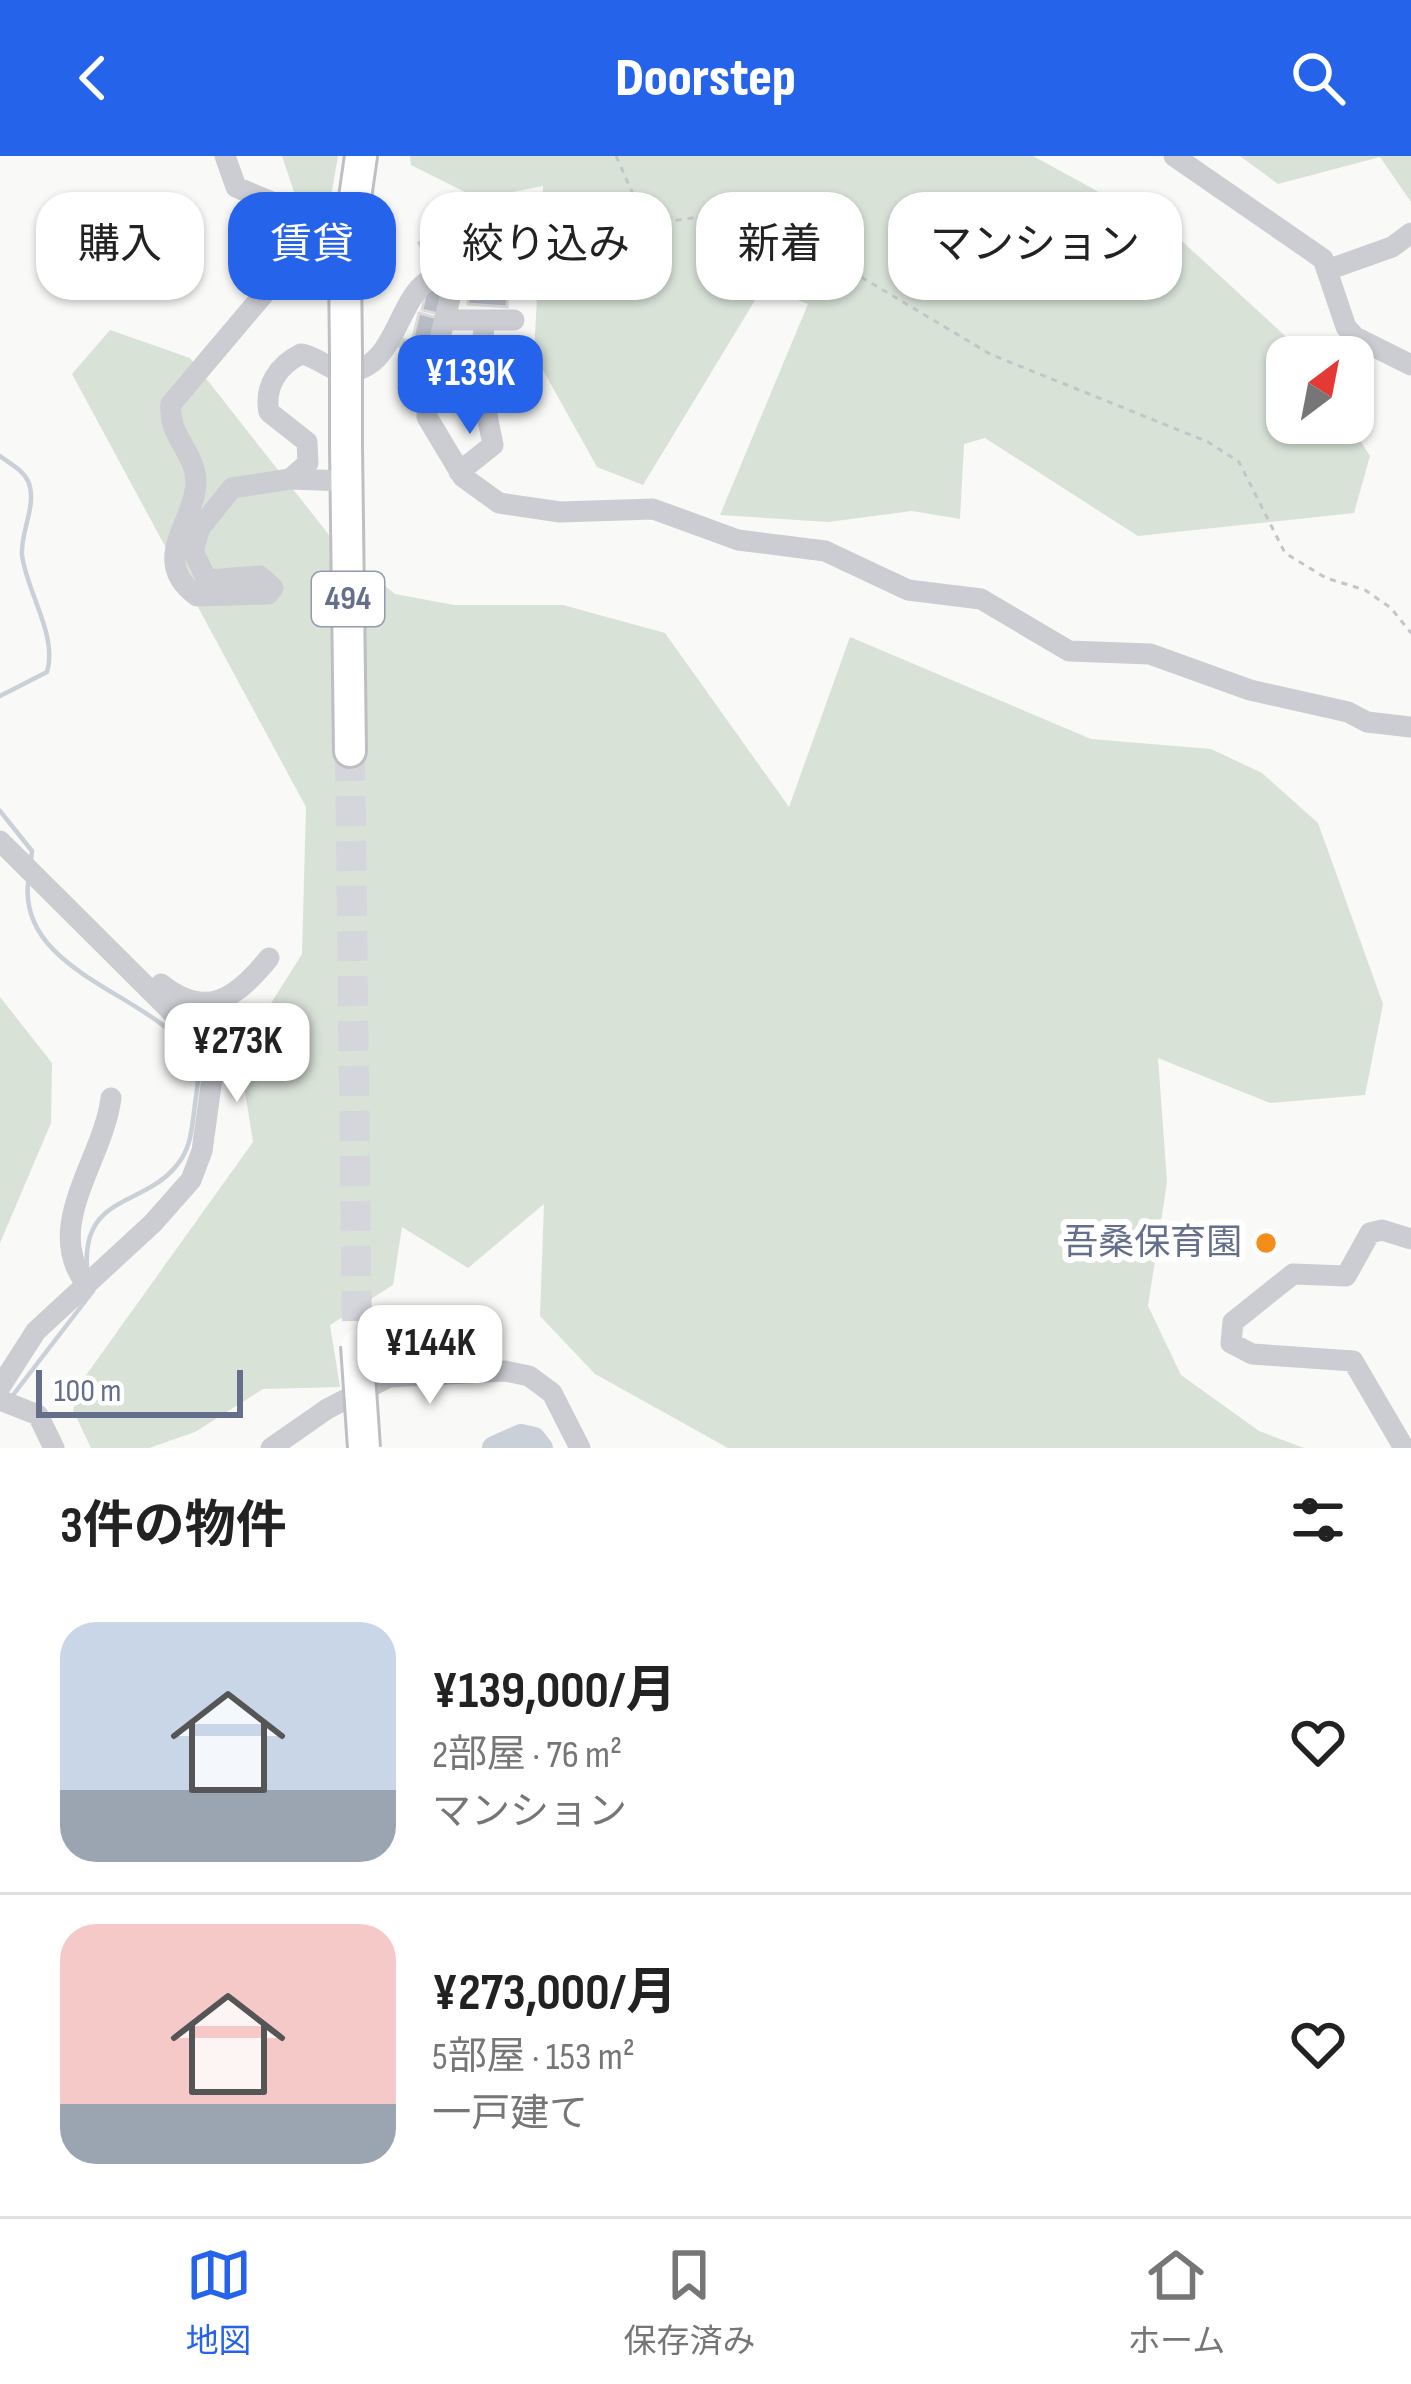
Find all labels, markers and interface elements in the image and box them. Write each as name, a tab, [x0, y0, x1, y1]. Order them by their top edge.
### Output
icon: back	[60, 45, 126, 111]
icon: search	[1285, 45, 1351, 111]
text: Doorstep	[615, 46, 796, 111]
chip: 購入	[36, 192, 204, 300]
chip: 賃貸	[228, 192, 396, 300]
chip: 絞り込み	[420, 192, 672, 300]
chip: 新着	[696, 192, 864, 300]
chip: マンション	[888, 192, 1182, 300]
pin: ¥139K	[386, 335, 554, 437]
north arrow	[1266, 336, 1374, 444]
map controls	[1266, 336, 1374, 444]
text: ¥139K	[425, 350, 515, 397]
road number: 494	[312, 572, 384, 626]
pin: ¥273K	[153, 1003, 321, 1105]
text: ¥273K	[192, 1018, 282, 1065]
place label: 吾桑保育園	[1062, 1222, 1242, 1265]
marker: 吾桑保育園	[1253, 1230, 1279, 1256]
pin: ¥144K	[346, 1305, 514, 1407]
text: ¥144K	[384, 1320, 476, 1367]
scale bar	[36, 1364, 243, 1417]
text: 100 m	[54, 1371, 121, 1411]
icon: filters	[1285, 1487, 1351, 1553]
text: 3件の物件	[60, 1496, 287, 1557]
text: ¥139,000/月	[432, 1661, 677, 1722]
icon: home	[156, 1670, 300, 1814]
icon: heart	[1285, 1709, 1351, 1775]
text: 2部屋 · 76 m²	[432, 1732, 622, 1779]
text: マンション	[432, 1789, 627, 1836]
text: ¥273,000/月	[432, 1963, 677, 2024]
icon: home	[156, 1972, 300, 2116]
icon: heart	[1285, 2011, 1351, 2077]
text: 5部屋 · 153 m²	[432, 2034, 635, 2081]
text: 一戸建て	[432, 2091, 588, 2138]
tab: 地図	[186, 2242, 252, 2362]
tab: 保存済み	[623, 2242, 755, 2362]
tab: ホーム	[1127, 2242, 1225, 2362]

